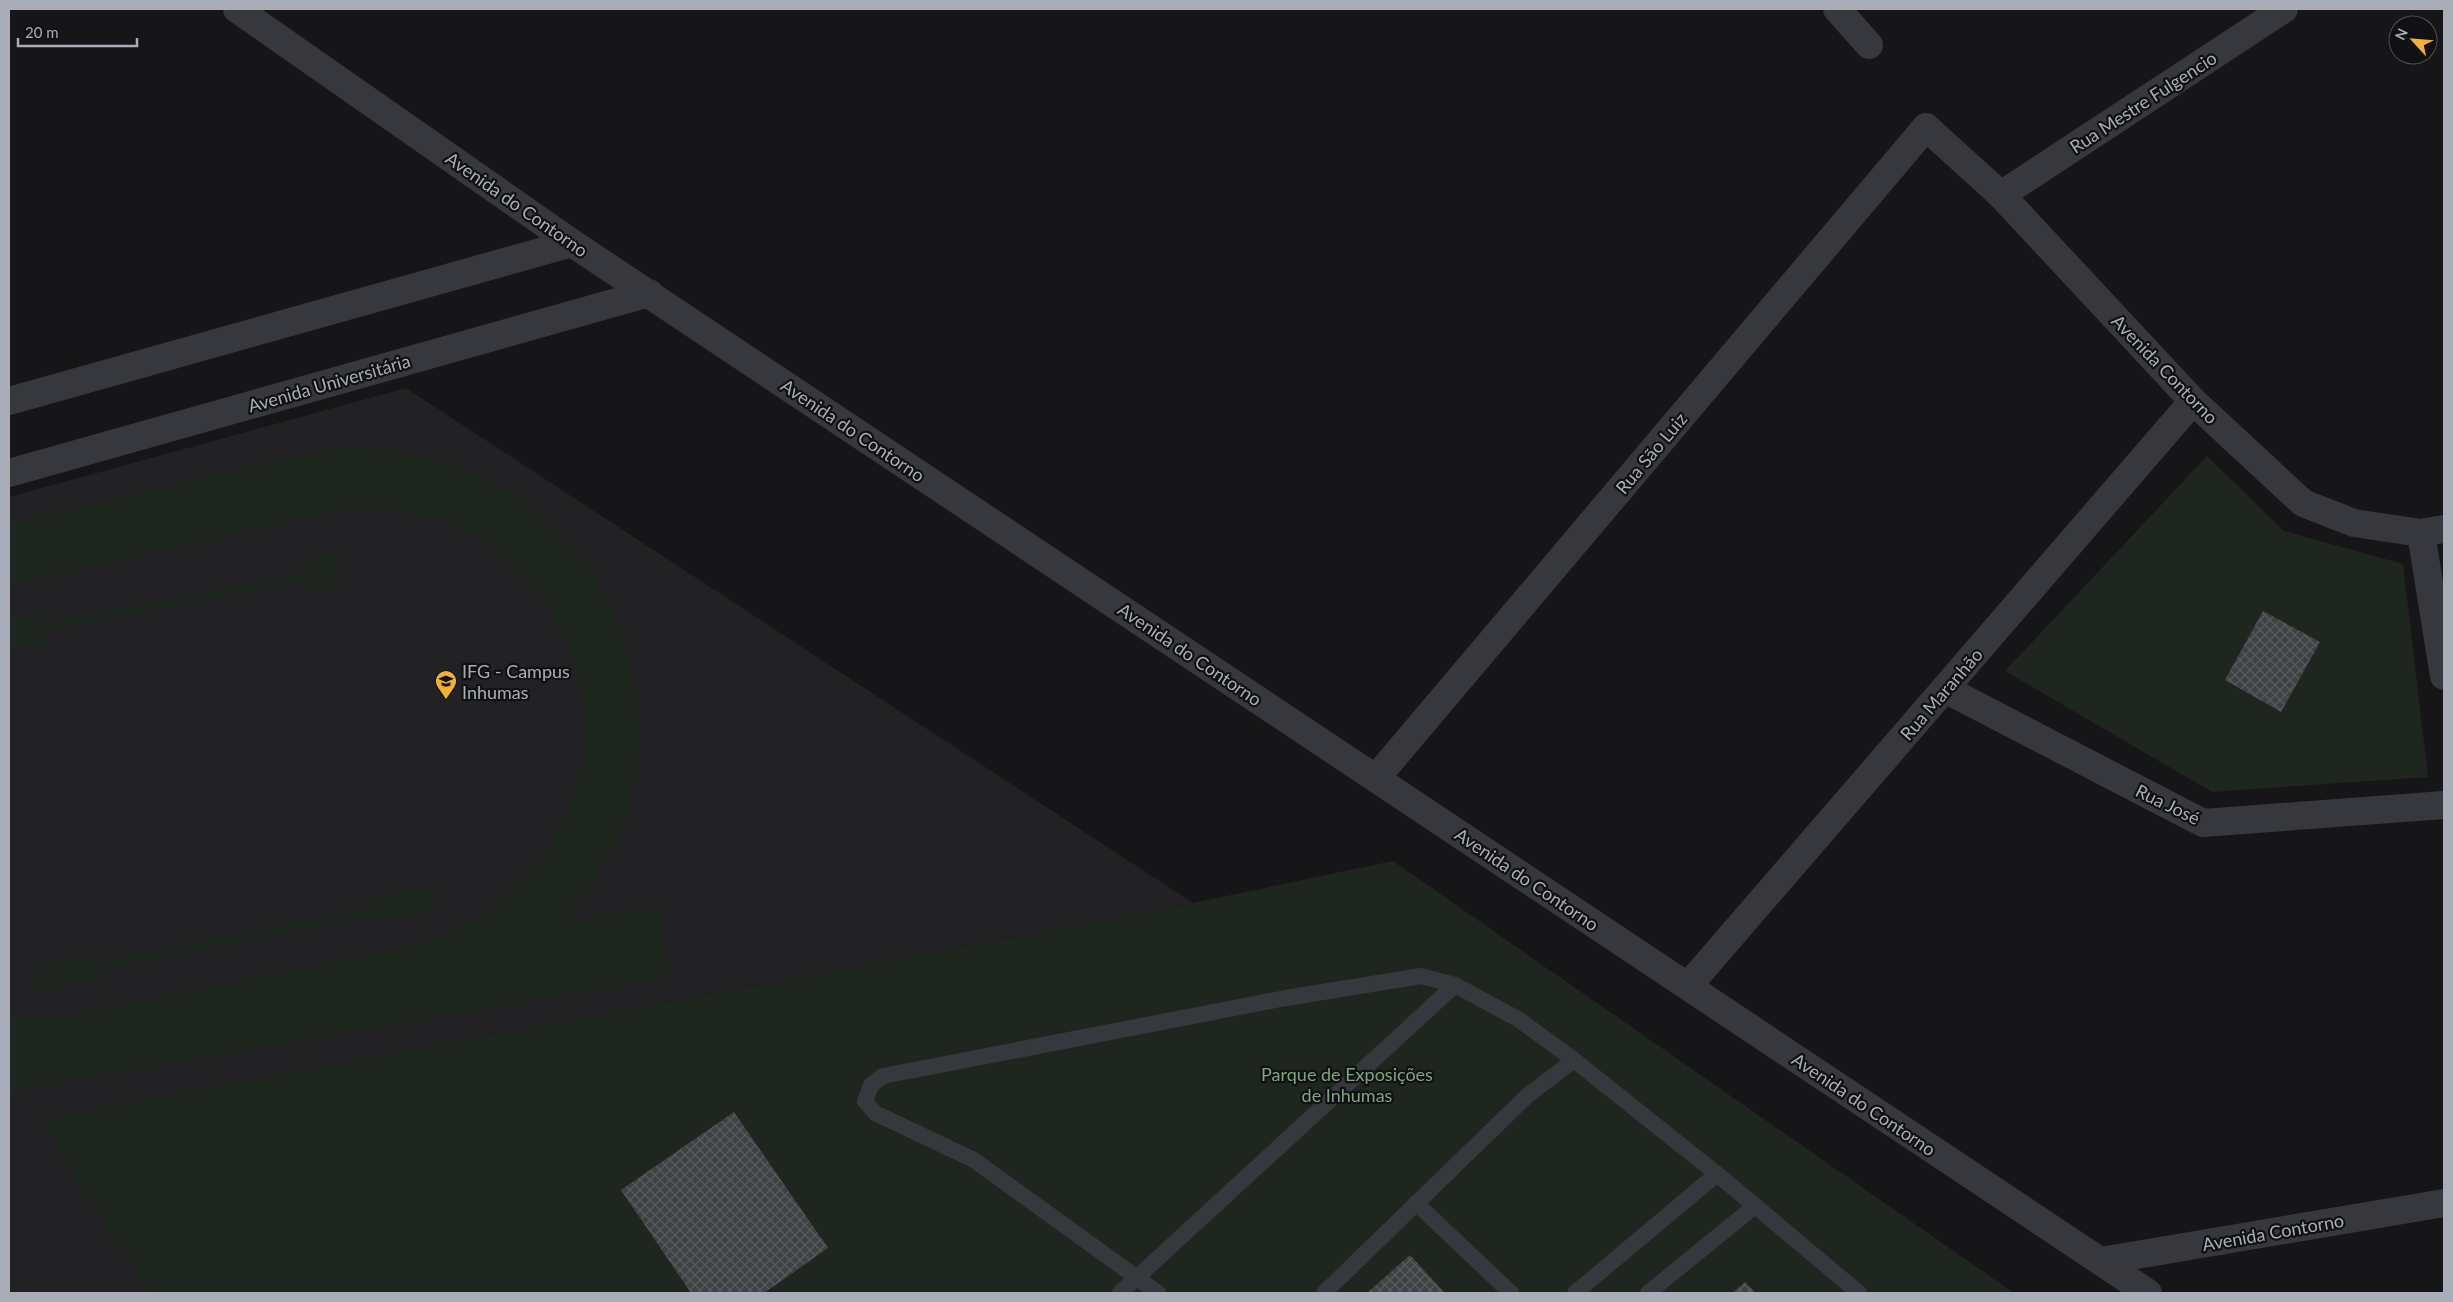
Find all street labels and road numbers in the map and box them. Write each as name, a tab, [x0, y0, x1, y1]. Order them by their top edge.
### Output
street label: Rua Mestre Fulgencio	[2065, 46, 2221, 158]
street label: Avenida do Contorno	[442, 147, 592, 261]
street label: Avenida Contorno	[2107, 310, 2223, 428]
street label: Avenida Universitária	[245, 349, 413, 417]
street label: Avenida do Contorno	[777, 374, 929, 486]
street label: Rua São Luiz	[1611, 408, 1691, 498]
street label: Avenida do Contorno	[1114, 598, 1266, 710]
street label: Rua Maranhão	[1895, 644, 1987, 744]
street label: Rua José	[2132, 779, 2204, 829]
street label: Avenida do Contorno	[1451, 823, 1603, 935]
street label: Avenida do Contorno	[1788, 1048, 1940, 1160]
street label: Avenida Contorno	[2200, 1209, 2346, 1255]

